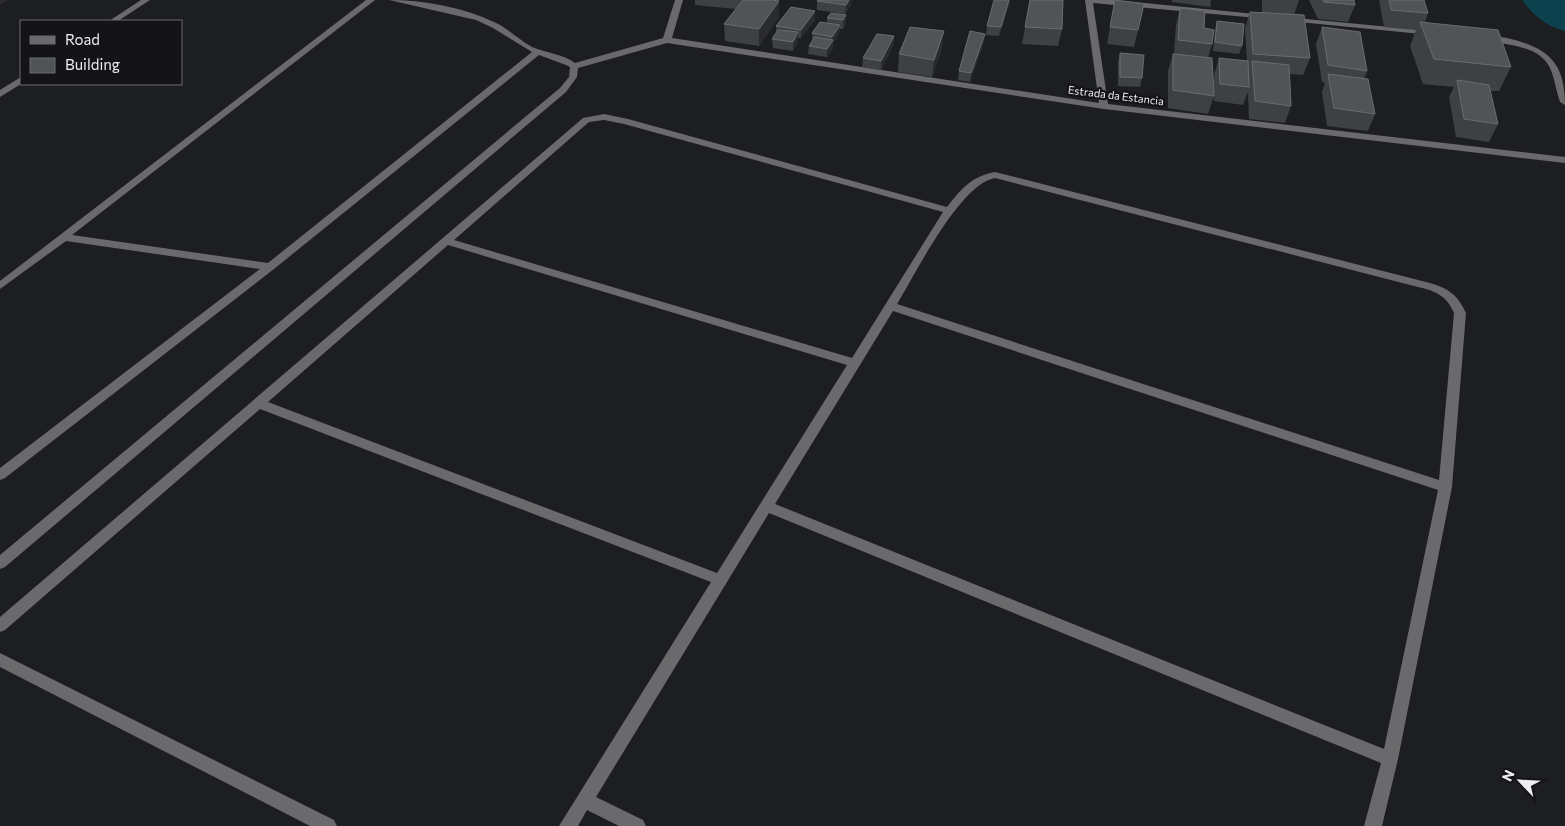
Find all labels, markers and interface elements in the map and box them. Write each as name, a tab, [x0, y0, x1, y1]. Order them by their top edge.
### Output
legend	[20, 20, 182, 85]
text: Road	[65, 30, 100, 48]
text: Building	[65, 55, 120, 73]
street label: Estrada da Estancia	[1067, 83, 1165, 107]
north arrow	[1495, 756, 1545, 806]
text: N	[1498, 767, 1518, 784]

